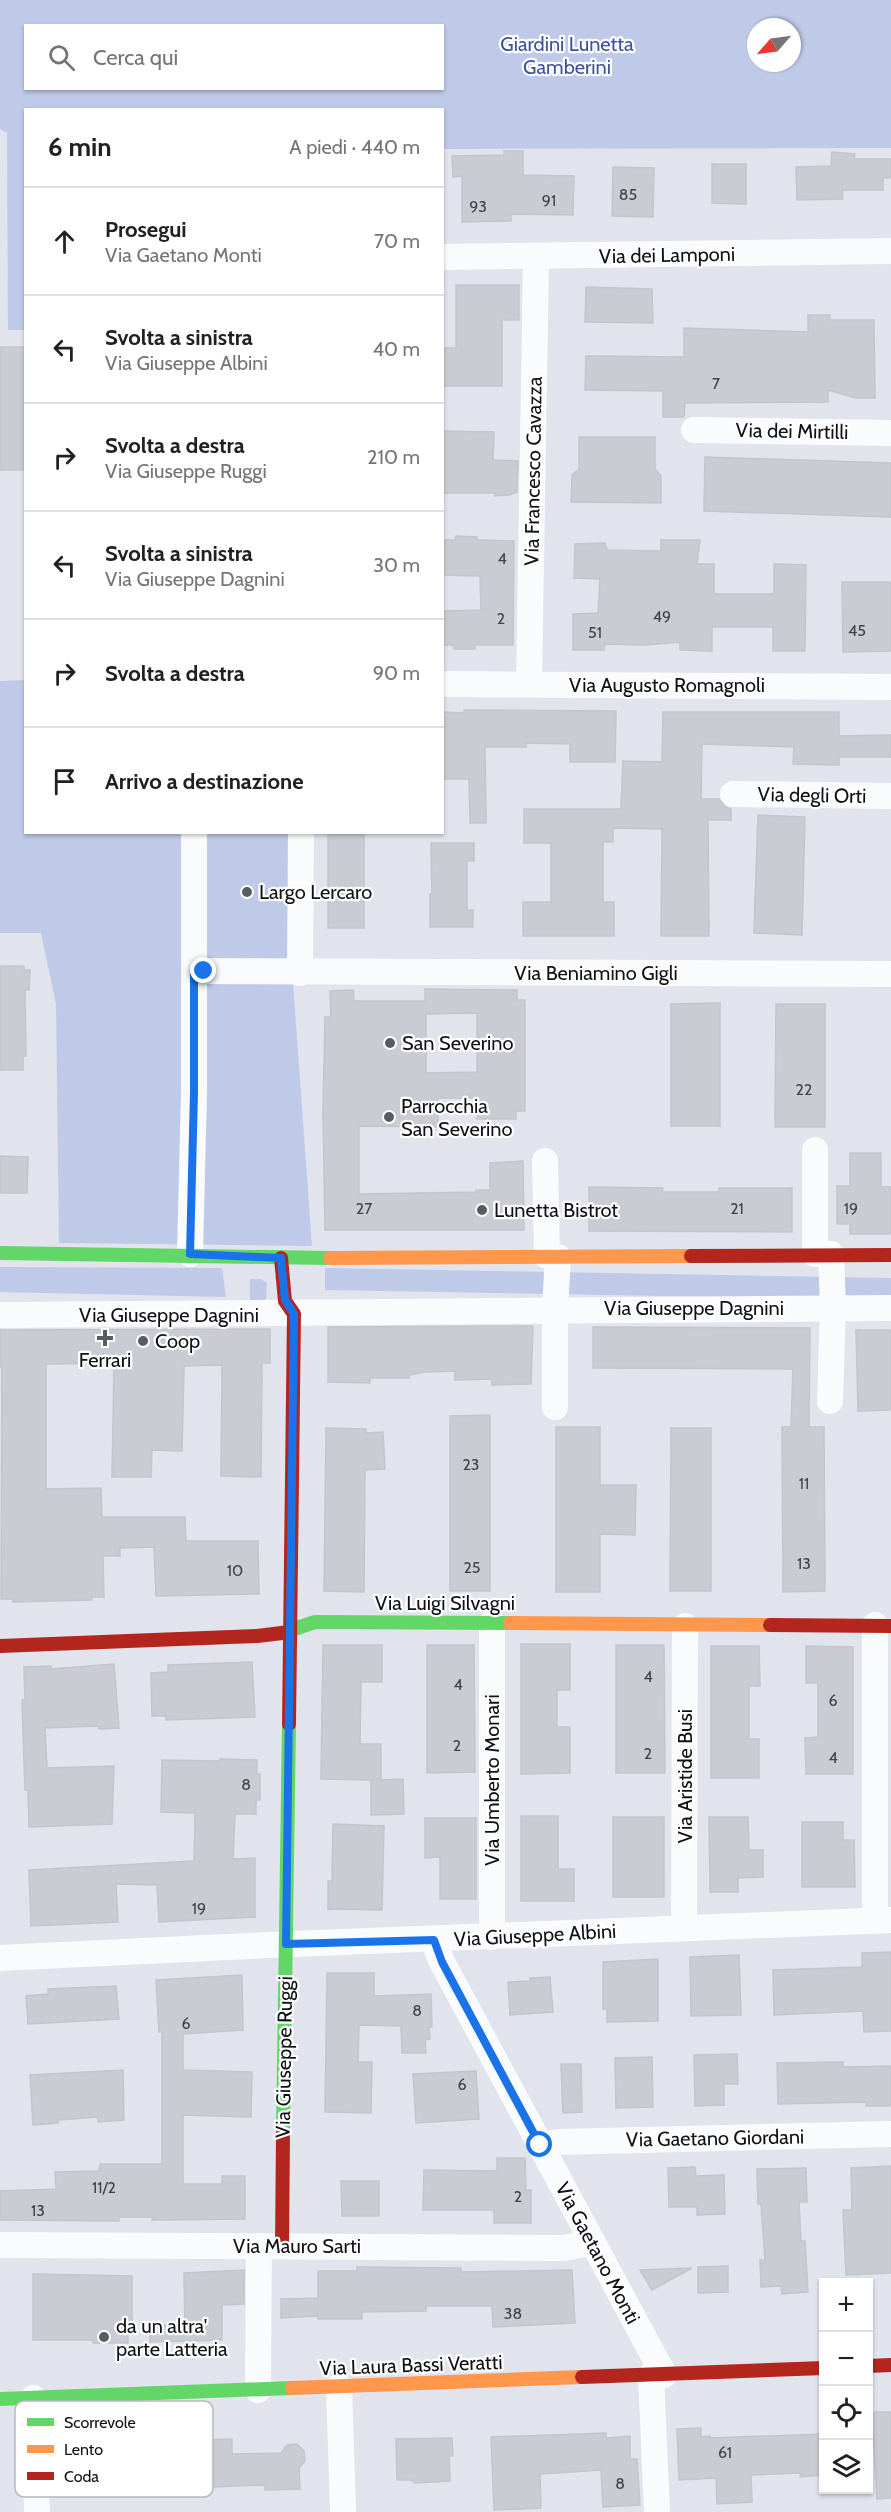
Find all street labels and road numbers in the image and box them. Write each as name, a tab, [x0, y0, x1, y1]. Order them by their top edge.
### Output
street label: Via dei Lamponi	[599, 242, 735, 268]
street label: Via Francesco Cavazza	[519, 376, 547, 566]
street label: Via dei Mirtilli	[735, 418, 849, 444]
street label: Via Augusto Romagnoli	[569, 673, 765, 697]
street label: Via degli Orti	[757, 782, 867, 808]
street label: Via Beniamino Gigli	[514, 961, 678, 985]
street label: Via Giuseppe Dagnini	[604, 1296, 784, 1320]
street label: Via Giuseppe Dagnini	[79, 1303, 259, 1327]
street label: Via Luigi Silvagni	[375, 1591, 515, 1615]
street label: Via Umberto Monari	[480, 1694, 504, 1866]
street label: Via Aristide Busi	[673, 1709, 697, 1843]
street label: Via Giuseppe Albini	[453, 1919, 617, 1951]
street label: Via Giuseppe Ruggi	[271, 1976, 297, 2138]
street label: Via Gaetano Giordani	[626, 2124, 804, 2152]
street label: Via Gaetano Monti	[551, 2178, 645, 2328]
street label: Via Mauro Sarti	[233, 2234, 361, 2258]
street label: Via Laura Bassi Veratti	[319, 2350, 503, 2380]

